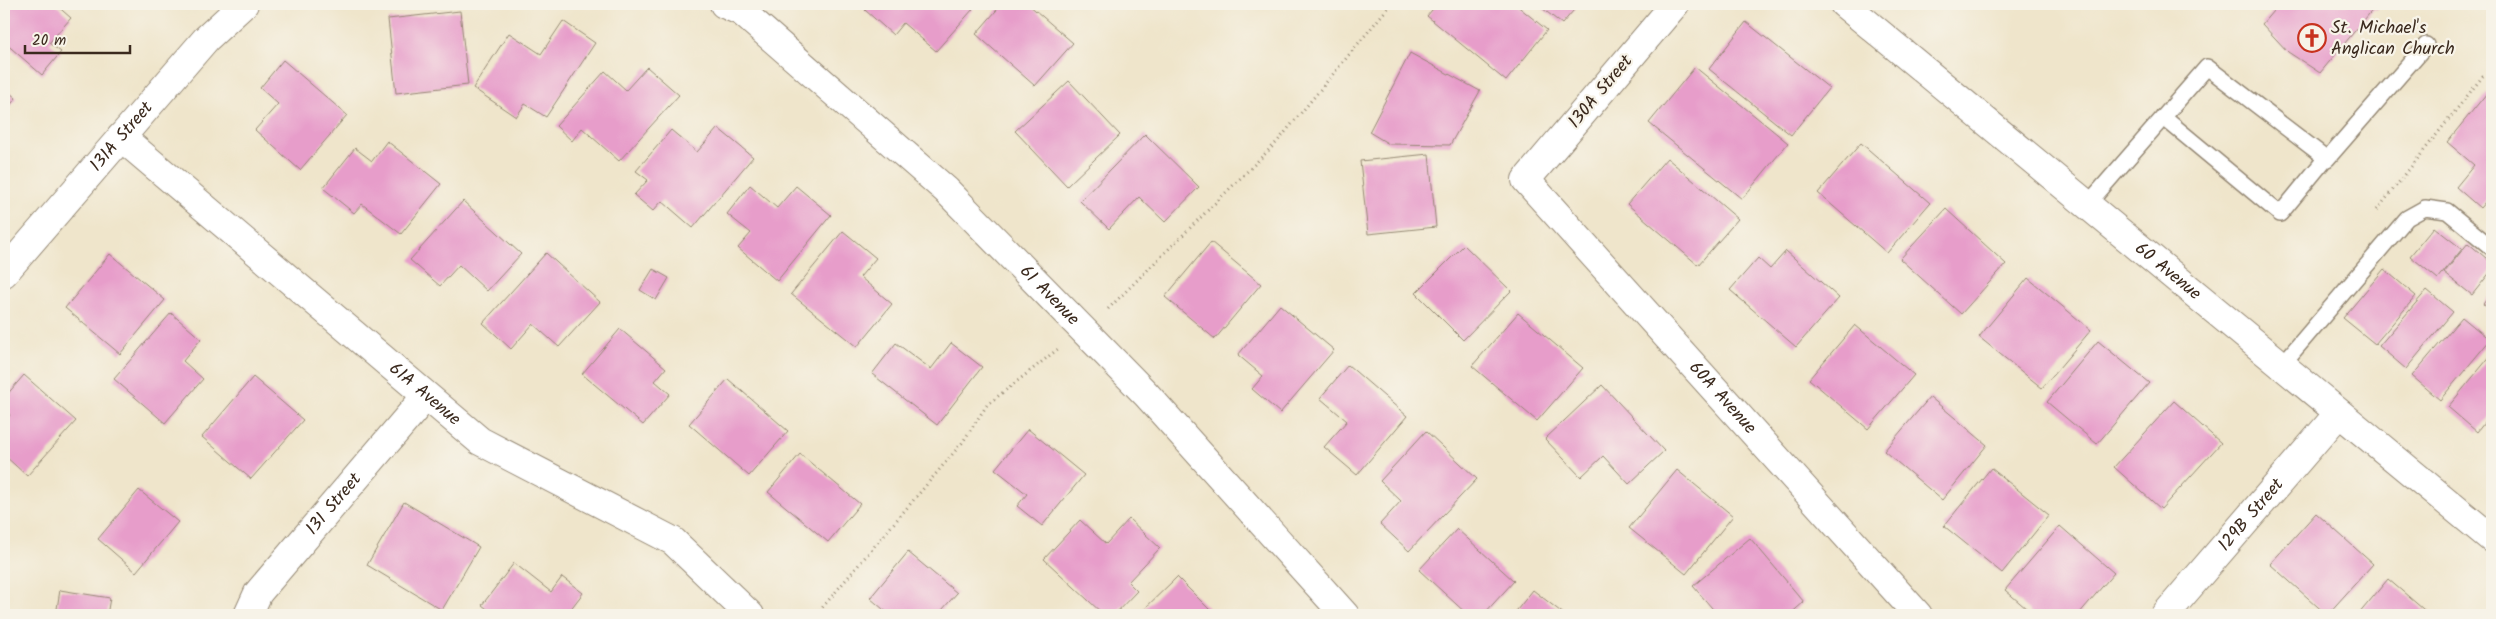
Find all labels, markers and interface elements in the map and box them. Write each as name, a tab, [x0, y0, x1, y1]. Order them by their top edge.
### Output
place label: St. Michael's Anglican Church	[2331, 14, 2455, 64]
scale bar	[25, 22, 130, 54]
church icon: St. Michael's Anglican Church	[2297, 23, 2327, 53]
text: 20 m	[32, 29, 66, 53]
street label: 130A Street	[1561, 48, 1641, 135]
street label: 131A Street	[83, 94, 161, 179]
street label: 60 Avenue	[2128, 235, 2208, 308]
street label: 61 Avenue	[1012, 258, 1086, 333]
street label: 61A Avenue	[382, 355, 467, 433]
street label: 60A Avenue	[1681, 355, 1763, 441]
street label: 131 Street	[299, 466, 370, 542]
street label: 129B Street	[2211, 471, 2292, 558]

